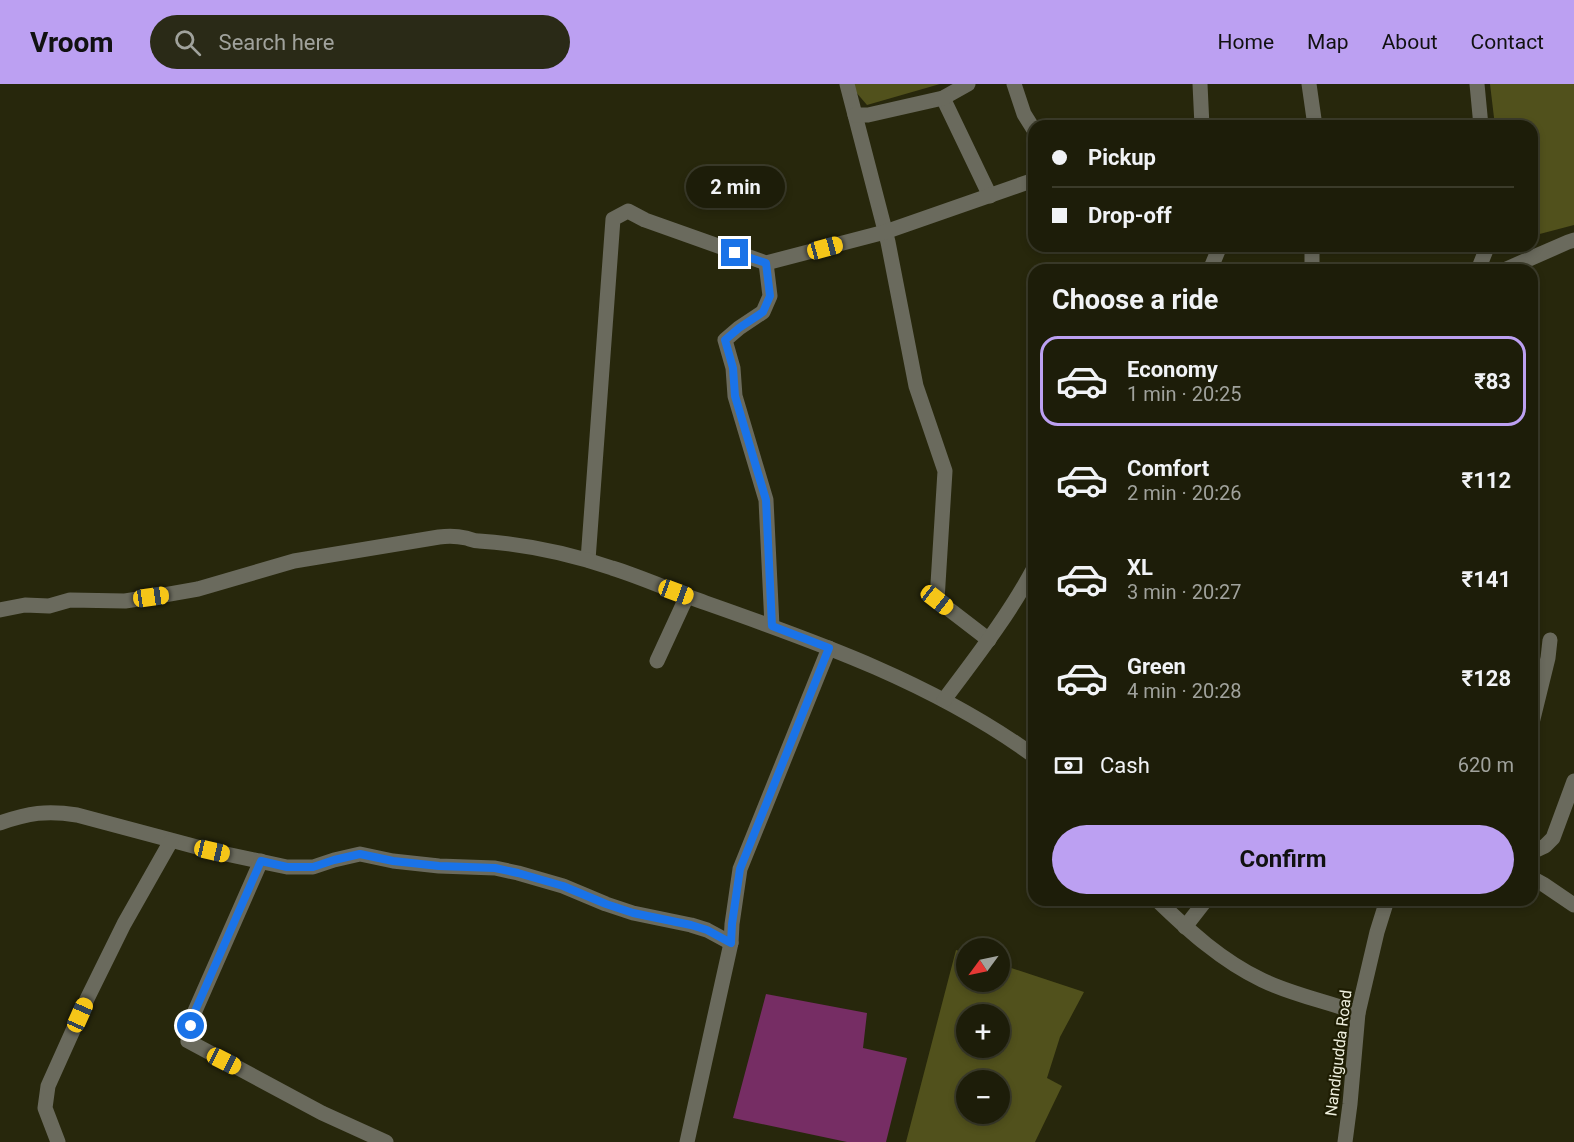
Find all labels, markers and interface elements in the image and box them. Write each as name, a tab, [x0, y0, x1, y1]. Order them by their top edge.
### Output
search box	[150, 15, 570, 69]
text: Vroom	[30, 26, 114, 59]
icon: search	[171, 26, 204, 59]
text: Search here	[219, 30, 334, 55]
text: Home	[1218, 30, 1274, 54]
text: Map	[1307, 30, 1349, 54]
text: About	[1382, 30, 1438, 54]
text: Contact	[1471, 30, 1544, 54]
text: Pickup	[1088, 145, 1156, 170]
callout: 2 min	[686, 166, 784, 208]
text: 2 min	[710, 175, 761, 199]
text: Drop-off	[1088, 203, 1172, 228]
car	[805, 235, 845, 261]
route end	[721, 239, 748, 266]
text: Choose a ride	[1052, 284, 1218, 316]
icon: car	[1055, 354, 1109, 408]
text: Economy	[1127, 357, 1218, 382]
text: ₹83	[1474, 369, 1511, 394]
text: 1 min · 20:25	[1127, 382, 1242, 406]
icon: car	[1055, 453, 1109, 507]
text: Comfort	[1127, 456, 1209, 481]
text: ₹112	[1462, 468, 1511, 493]
text: 2 min · 20:26	[1127, 481, 1242, 505]
icon: car	[1055, 552, 1109, 606]
text: XL	[1127, 555, 1153, 580]
text: ₹141	[1462, 567, 1511, 592]
car	[656, 577, 696, 607]
text: 3 min · 20:27	[1127, 580, 1242, 604]
car	[917, 582, 957, 618]
car	[132, 586, 170, 608]
icon: car	[1055, 651, 1109, 705]
text: Green	[1127, 654, 1186, 679]
text: ₹128	[1462, 666, 1511, 691]
text: 4 min · 20:28	[1127, 679, 1242, 703]
icon: cash	[1052, 749, 1085, 782]
text: Cash	[1100, 753, 1150, 778]
text: 620 m	[1458, 753, 1514, 777]
button: Confirm	[1052, 825, 1514, 894]
car	[192, 838, 232, 864]
north arrow	[956, 938, 1010, 992]
map controls	[956, 938, 1010, 1124]
street label: Nandigudda Road	[1321, 989, 1356, 1117]
car	[64, 995, 96, 1035]
button: +	[956, 1004, 1010, 1058]
route start	[177, 1012, 204, 1039]
car	[204, 1045, 244, 1077]
button: −	[956, 1070, 1010, 1124]

